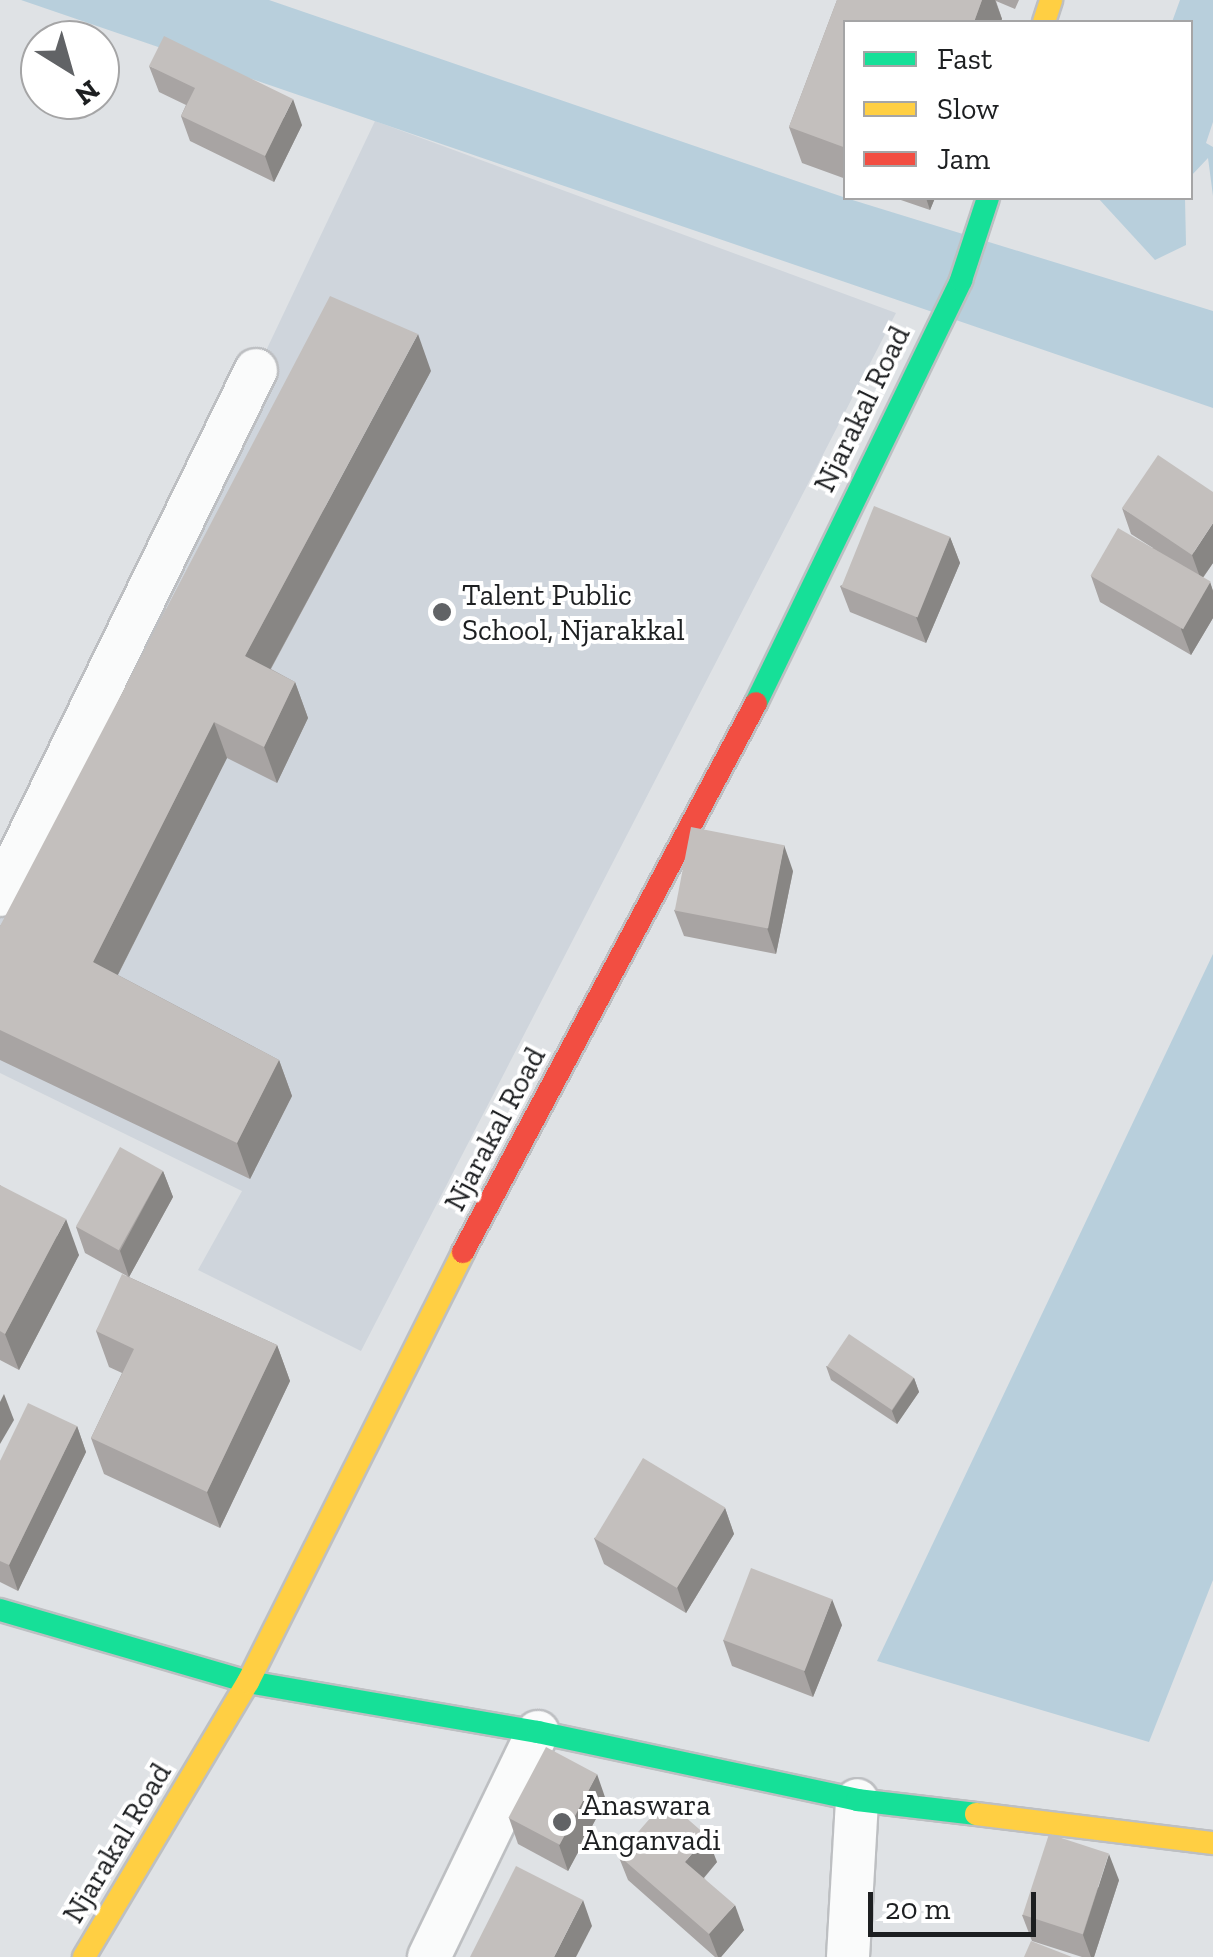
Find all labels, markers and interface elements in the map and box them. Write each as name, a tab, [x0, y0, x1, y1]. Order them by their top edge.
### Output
north arrow	[20, 20, 120, 120]
legend	[843, 20, 1193, 200]
text: Fast	[937, 41, 992, 77]
text: N	[69, 73, 106, 112]
text: Slow	[937, 91, 999, 127]
text: Jam	[937, 141, 990, 177]
street label: Njarakal Road	[806, 320, 918, 498]
place label: Talent Public School, Njarakkal	[462, 577, 685, 648]
marker: Talent Public School, Njarakkal	[431, 601, 453, 623]
street label: Njarakal Road	[437, 1041, 553, 1217]
street label: Njarakal Road	[55, 1756, 179, 1930]
place label: Anaswara Anganvadi	[582, 1787, 721, 1858]
marker: Anaswara Anganvadi	[551, 1811, 573, 1833]
scale bar	[873, 1872, 1040, 1934]
text: 20 m	[885, 1891, 950, 1927]

